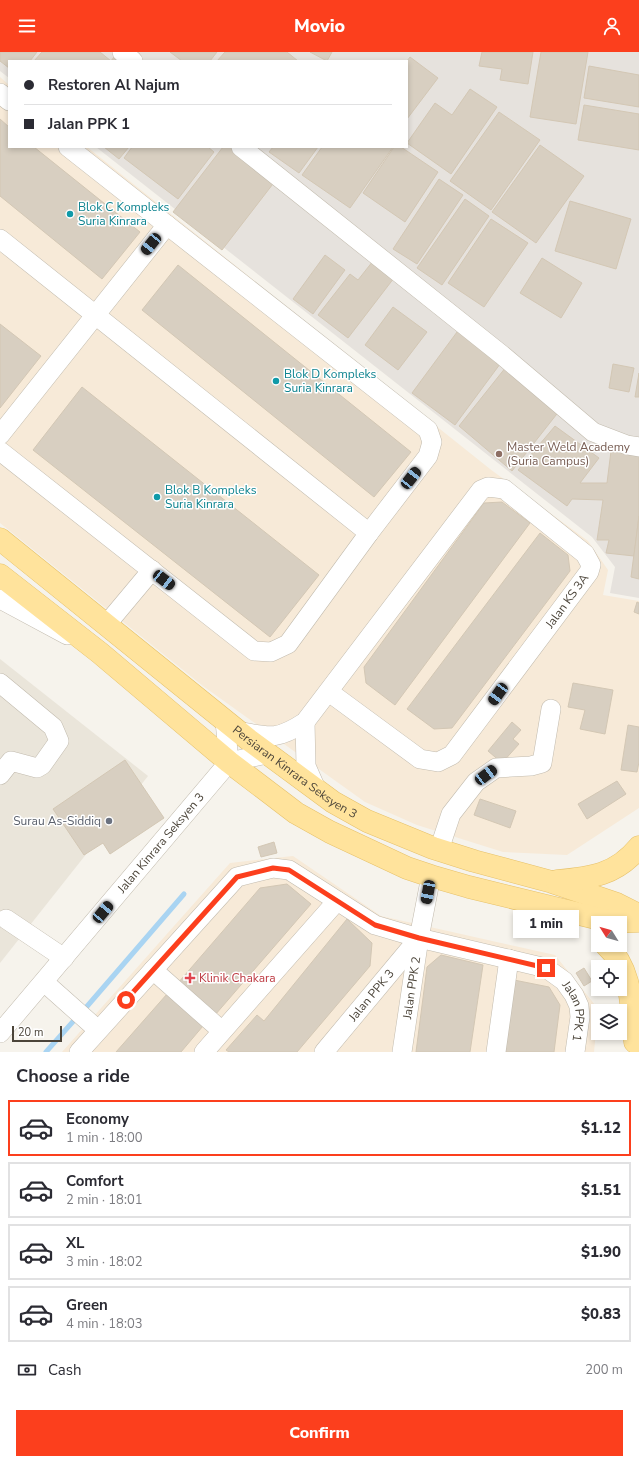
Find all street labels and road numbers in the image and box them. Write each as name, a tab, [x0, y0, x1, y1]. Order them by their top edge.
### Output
street label: Jalan KS 3A	[541, 570, 592, 632]
street label: Persiaran Kinrara Seksyen 3	[229, 722, 360, 822]
street label: Jalan Kinrara Seksyen 3	[113, 789, 208, 897]
street label: Jalan PPK 2	[399, 955, 424, 1021]
street label: Jalan PPK 3	[344, 966, 398, 1025]
street label: Jalan PPK 1	[558, 977, 588, 1042]

